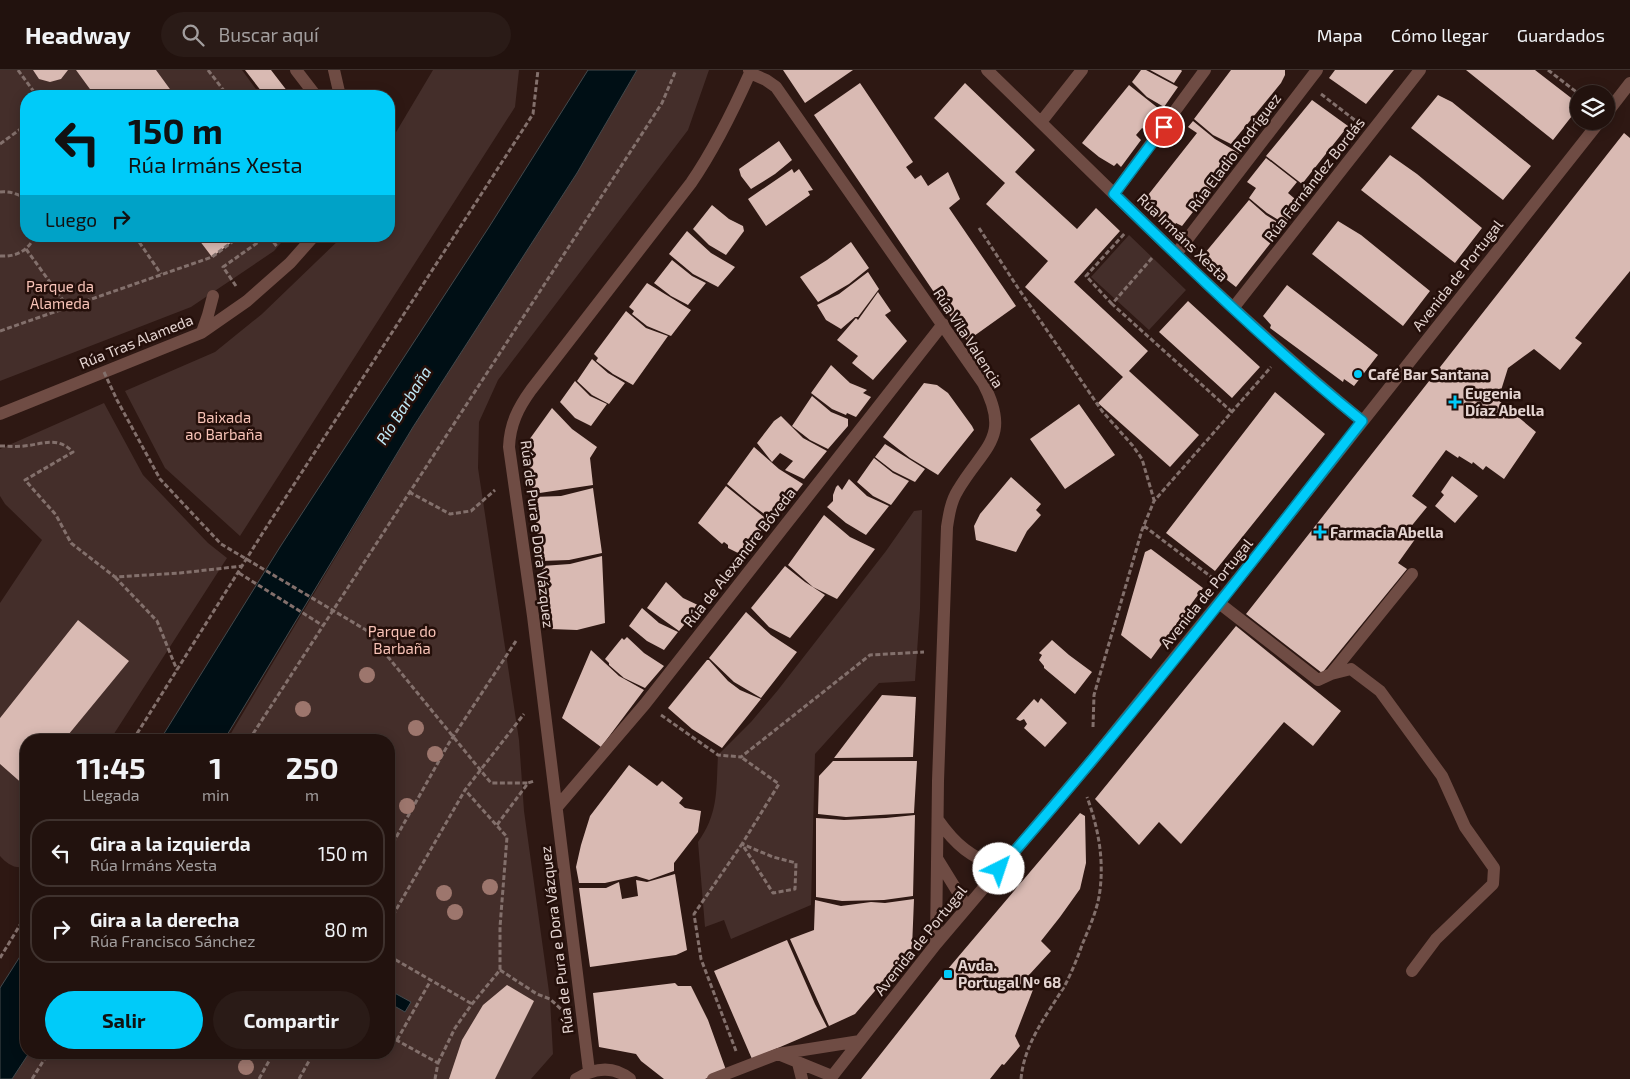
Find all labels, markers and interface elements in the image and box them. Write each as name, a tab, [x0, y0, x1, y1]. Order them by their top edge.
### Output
search box	[161, 12, 511, 57]
text: Headway	[25, 20, 131, 49]
icon: search	[179, 21, 207, 49]
text: Buscar aquí	[219, 23, 319, 46]
text: Mapa	[1317, 24, 1363, 46]
text: Cómo llegar	[1391, 24, 1489, 46]
text: Guardados	[1517, 24, 1605, 46]
map controls	[1570, 85, 1615, 130]
button: layers	[1570, 85, 1615, 130]
street label: Rúa Eladio Rodríguez	[1184, 89, 1284, 215]
pin	[1143, 106, 1185, 148]
text: 150 m	[128, 109, 223, 151]
icon: left	[45, 110, 110, 175]
icon: arrive	[1150, 113, 1178, 141]
street label: Rúa Fernández Bordás	[1260, 113, 1368, 245]
text: Rúa Irmáns Xesta	[128, 151, 303, 177]
street label: Rúa Irmáns Xesta	[1134, 189, 1232, 285]
icon: right	[107, 205, 135, 233]
text: Luego	[45, 208, 97, 231]
street label: Avenida de Portugal	[1408, 215, 1506, 334]
park label: Parque da Alameda	[26, 277, 94, 312]
street label: Rúa Vila Valencia	[930, 285, 1008, 391]
street label: Rúa Tras Alameda	[76, 310, 196, 372]
water label: Río Barbaña	[371, 362, 435, 448]
place label: Café Bar Santana	[1368, 365, 1489, 383]
marker: Café Bar Santana	[1352, 368, 1364, 380]
place label: Eugenia Díaz Abella	[1465, 384, 1544, 419]
marker: Eugenia Díaz Abella	[1449, 396, 1461, 408]
park label: Baixada ao Barbaña	[185, 408, 263, 443]
street label: Rúa de Pura e Dora Vázquez	[518, 439, 558, 629]
street label: Rúa de Alexandre Bóveda	[679, 484, 799, 630]
place label: Farmacia Abella	[1330, 523, 1444, 541]
marker: Farmacia Abella	[1314, 526, 1326, 538]
street label: Avenida de Portugal	[1156, 534, 1256, 652]
park label: Parque do Barbaña	[368, 622, 436, 657]
text: 11:45	[76, 749, 146, 785]
text: 1	[209, 749, 222, 785]
text: 250	[286, 749, 339, 785]
text: Llegada	[82, 785, 140, 804]
text: min	[202, 785, 229, 804]
text: m	[305, 785, 319, 804]
text: Gira a la izquierda	[90, 832, 251, 855]
icon: left	[47, 839, 75, 867]
text: 150 m	[318, 842, 368, 865]
position arrow	[972, 842, 1024, 894]
street label: Rúa de Pura e Dora Vázquez	[536, 845, 576, 1035]
text: Rúa Irmáns Xesta	[90, 855, 217, 874]
street label: Avenida de Portugal	[870, 881, 970, 999]
text: Gira a la derecha	[90, 908, 239, 931]
icon: right	[47, 915, 75, 943]
text: 80 m	[324, 918, 368, 941]
text: Rúa Francisco Sánchez	[90, 931, 255, 950]
place label: Avda. Portugal Nº 68	[958, 956, 1061, 991]
marker: Avda. Portugal Nº 68	[942, 968, 954, 980]
button: Salir	[45, 991, 203, 1049]
button: Compartir	[213, 991, 370, 1049]

